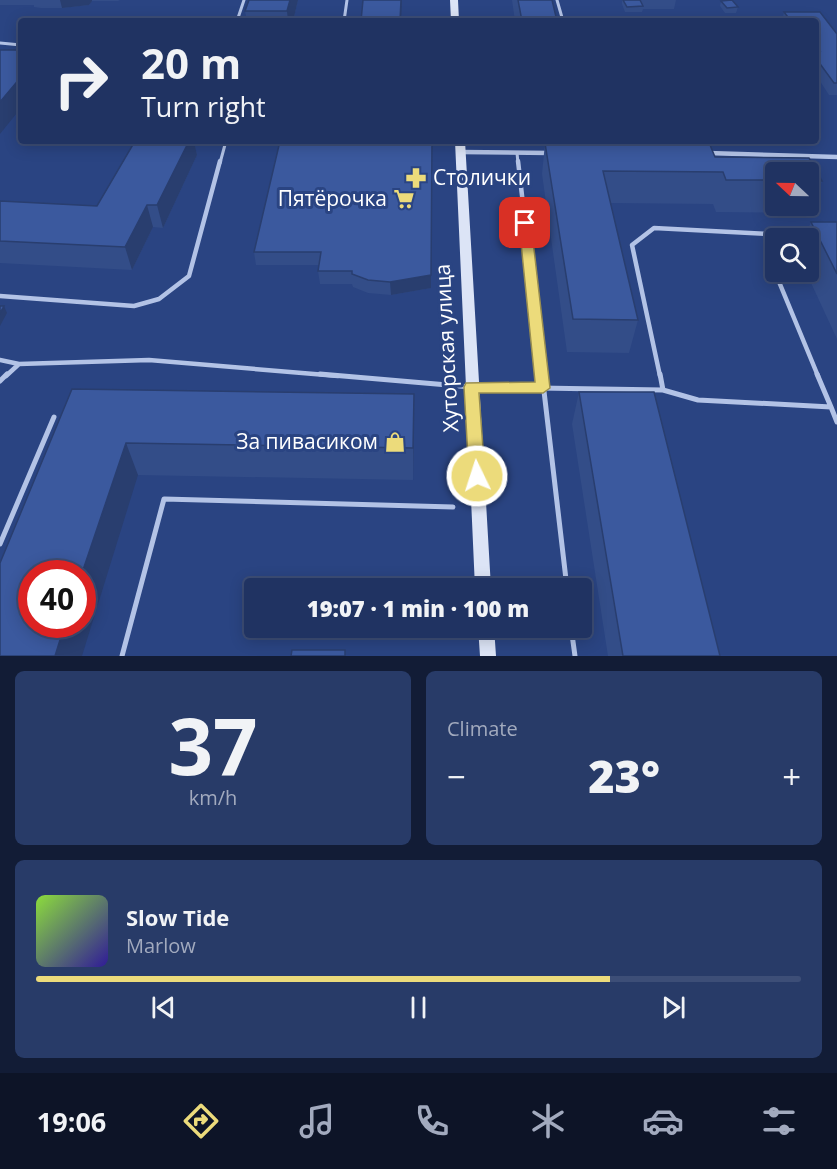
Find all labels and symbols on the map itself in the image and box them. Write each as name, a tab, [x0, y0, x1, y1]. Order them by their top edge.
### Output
north arrow	[765, 162, 819, 216]
place label: Столички	[433, 163, 531, 191]
pharmacy icon: Столички	[404, 166, 428, 190]
place label: Пятёрочка	[278, 184, 387, 212]
supermarket icon: Пятёрочка	[392, 187, 416, 211]
pin	[499, 197, 550, 248]
street label: Хуторская улица	[428, 263, 464, 433]
place label: За пивасиком	[236, 427, 378, 455]
shop icon: За пивасиком	[383, 430, 407, 454]
position arrow	[445, 444, 509, 508]
speed limit sign: 40	[18, 560, 96, 638]

